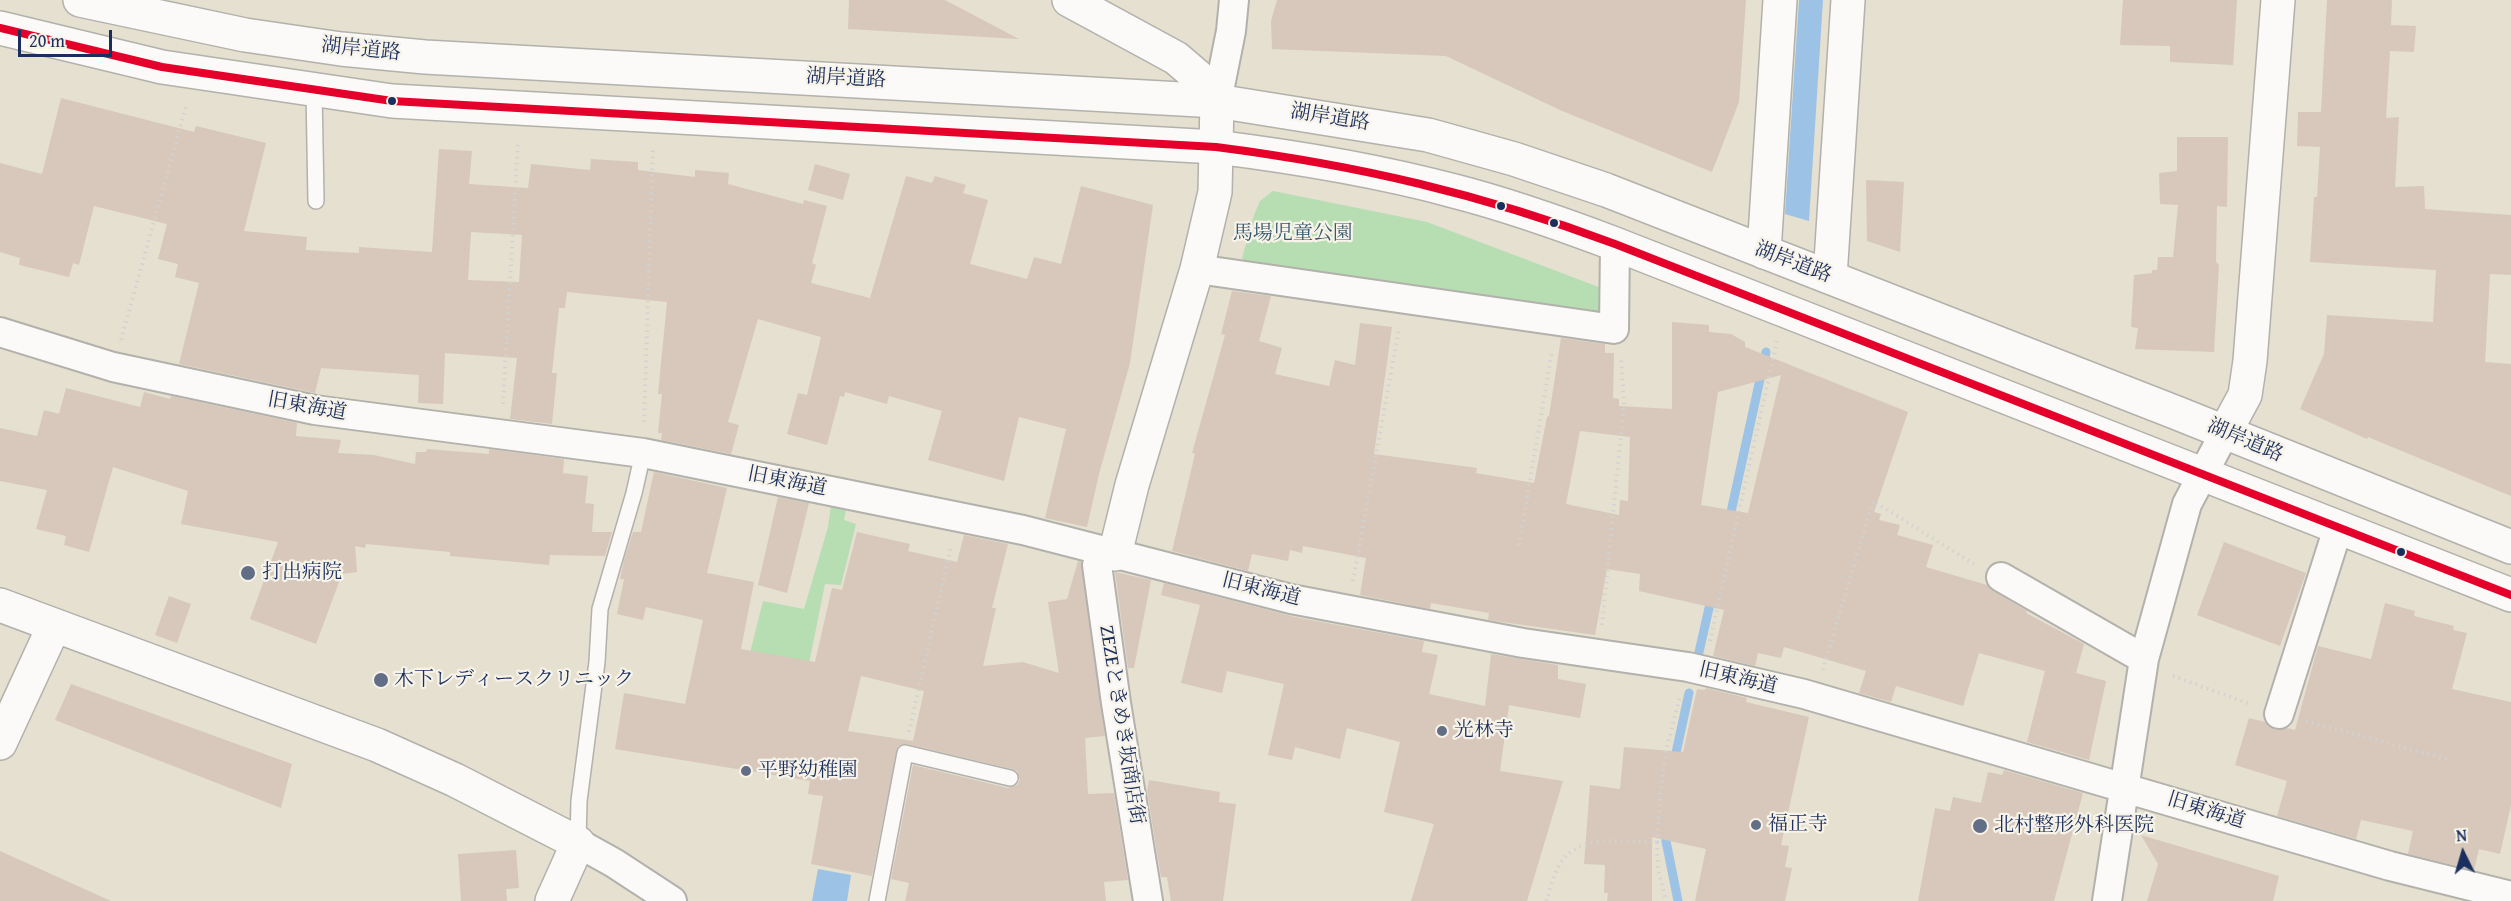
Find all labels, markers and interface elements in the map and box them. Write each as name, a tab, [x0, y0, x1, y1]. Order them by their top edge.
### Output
scale bar	[21, 18, 116, 56]
text: 20 m	[29, 27, 65, 54]
street label: 湖岸道路	[320, 34, 402, 66]
street label: 湖岸道路	[805, 65, 887, 93]
unlabelled marker	[386, 95, 398, 107]
street label: 湖岸道路	[1289, 100, 1371, 136]
unlabelled marker	[1495, 200, 1507, 212]
unlabelled marker	[1548, 217, 1560, 229]
park label: 馬場児童公園	[1233, 222, 1353, 246]
street label: 湖岸道路	[1751, 237, 1835, 289]
street label: 旧東海道	[266, 388, 348, 426]
street label: 湖岸道路	[2203, 414, 2287, 468]
street label: 旧東海道	[745, 463, 829, 501]
unlabelled marker	[2395, 546, 2407, 558]
place label: 打出病院	[262, 561, 342, 585]
marker: 打出病院	[239, 564, 257, 582]
street label: 旧東海道	[1219, 569, 1303, 611]
street label: ZEZEときめき坂商店街	[1093, 624, 1149, 826]
street label: 旧東海道	[1696, 658, 1780, 700]
place label: 木下レディースクリニック	[394, 668, 634, 692]
marker: 木下レディースクリニック	[372, 671, 390, 689]
place label: 光林寺	[1454, 719, 1514, 743]
marker: 光林寺	[1435, 724, 1449, 738]
place label: 平野幼稚園	[758, 759, 858, 783]
marker: 平野幼稚園	[739, 764, 753, 778]
street label: 旧東海道	[2164, 788, 2248, 834]
place label: 福正寺	[1768, 813, 1828, 837]
place label: 北村整形外科医院	[1994, 814, 2154, 838]
marker: 北村整形外科医院	[1971, 817, 1989, 835]
marker: 福正寺	[1749, 818, 1763, 832]
north arrow	[2433, 823, 2493, 883]
text: N	[2455, 823, 2468, 847]

